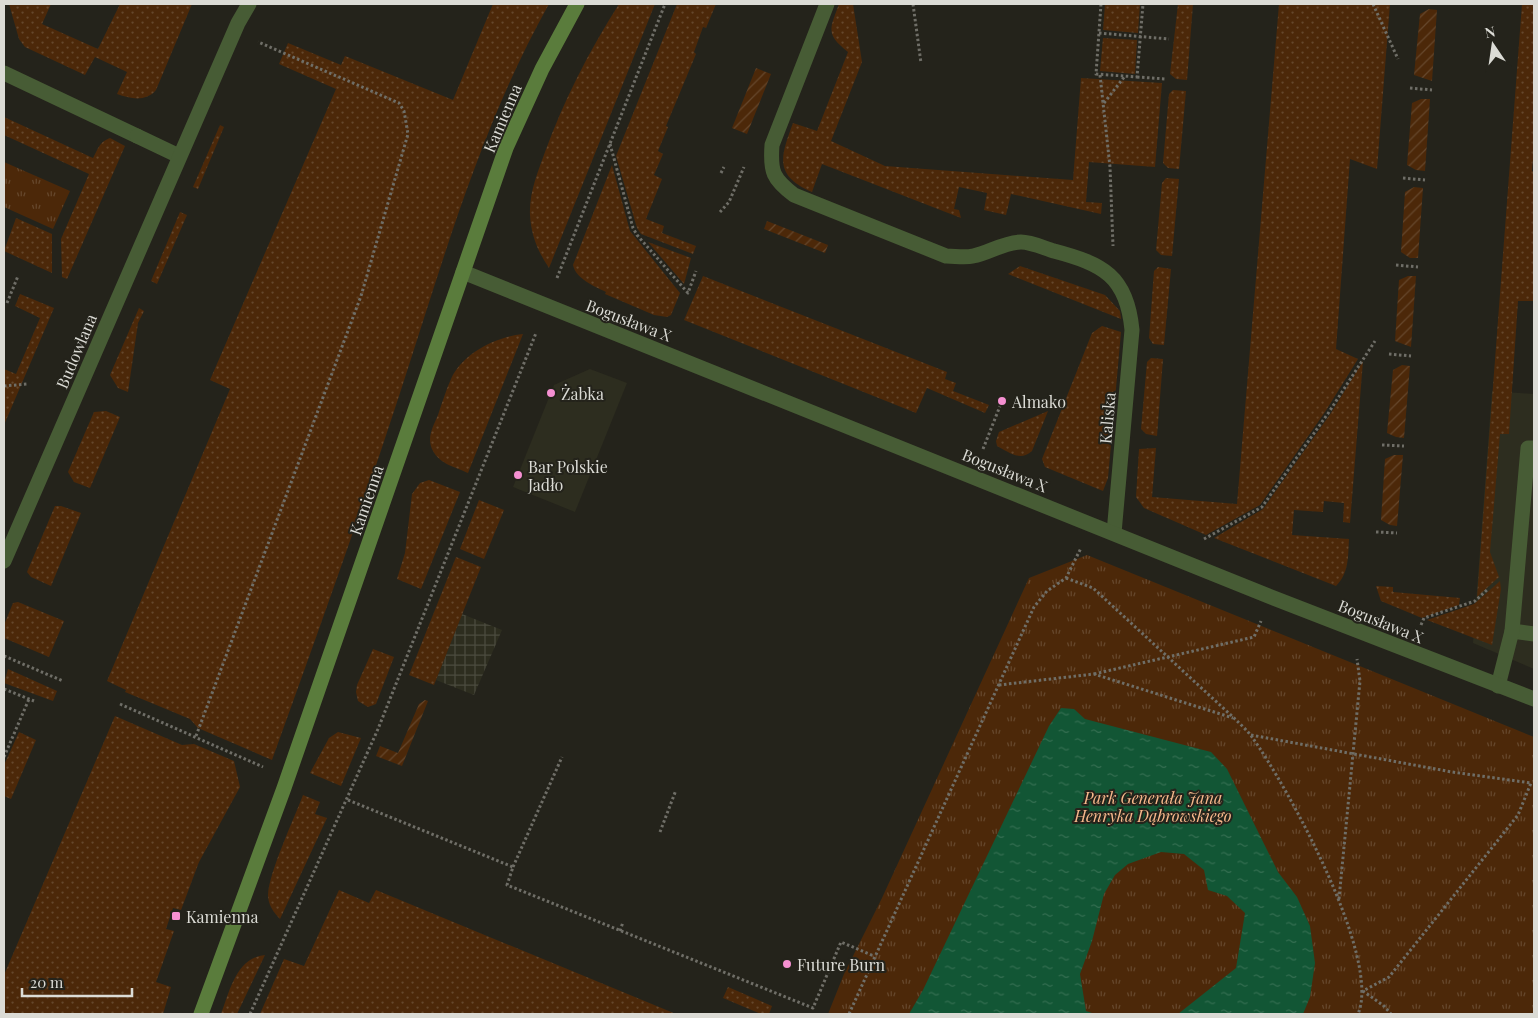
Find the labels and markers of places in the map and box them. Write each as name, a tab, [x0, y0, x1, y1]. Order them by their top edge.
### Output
place label: Żabka	[561, 383, 604, 404]
marker: Żabka	[545, 387, 557, 399]
place label: Almako	[1011, 391, 1066, 412]
marker: Almako	[996, 395, 1008, 407]
place label: Bar Polskie Jadło	[527, 456, 608, 495]
marker: Bar Polskie Jadło	[512, 469, 524, 481]
place label: Kamienna	[186, 906, 259, 927]
marker: Kamienna	[170, 910, 182, 922]
place label: Future Burn	[797, 954, 886, 975]
marker: Future Burn	[781, 958, 793, 970]

